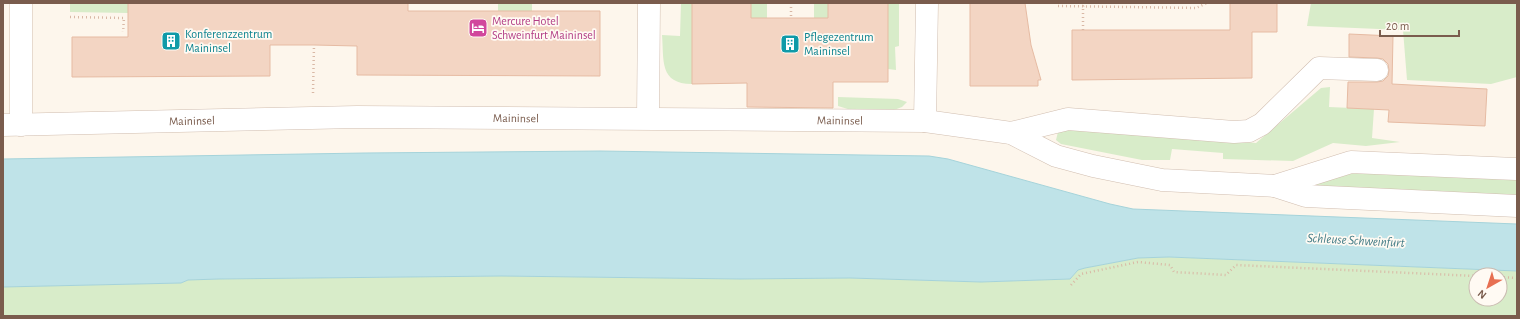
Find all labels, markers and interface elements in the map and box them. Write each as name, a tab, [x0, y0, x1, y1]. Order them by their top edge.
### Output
scale bar	[1380, 12, 1459, 38]
place label: Mercure Hotel Schweinfurt Maininsel	[492, 15, 596, 41]
hotel icon: Mercure Hotel Schweinfurt Maininsel	[467, 17, 489, 39]
text: 20 m	[1386, 20, 1409, 32]
place label: Konferenzzentrum Maininsel	[185, 28, 272, 54]
building icon: Konferenzzentrum Maininsel	[160, 30, 182, 52]
place label: Pflegezentrum Maininsel	[804, 31, 874, 57]
building icon: Pflegezentrum Maininsel	[779, 33, 801, 55]
street label: Maininsel	[493, 112, 539, 124]
street label: Maininsel	[169, 114, 215, 127]
street label: Maininsel	[817, 114, 863, 127]
water label: Schleuse Schweinfurt	[1307, 232, 1406, 250]
north arrow	[1468, 267, 1508, 307]
text: N	[1476, 288, 1488, 301]

